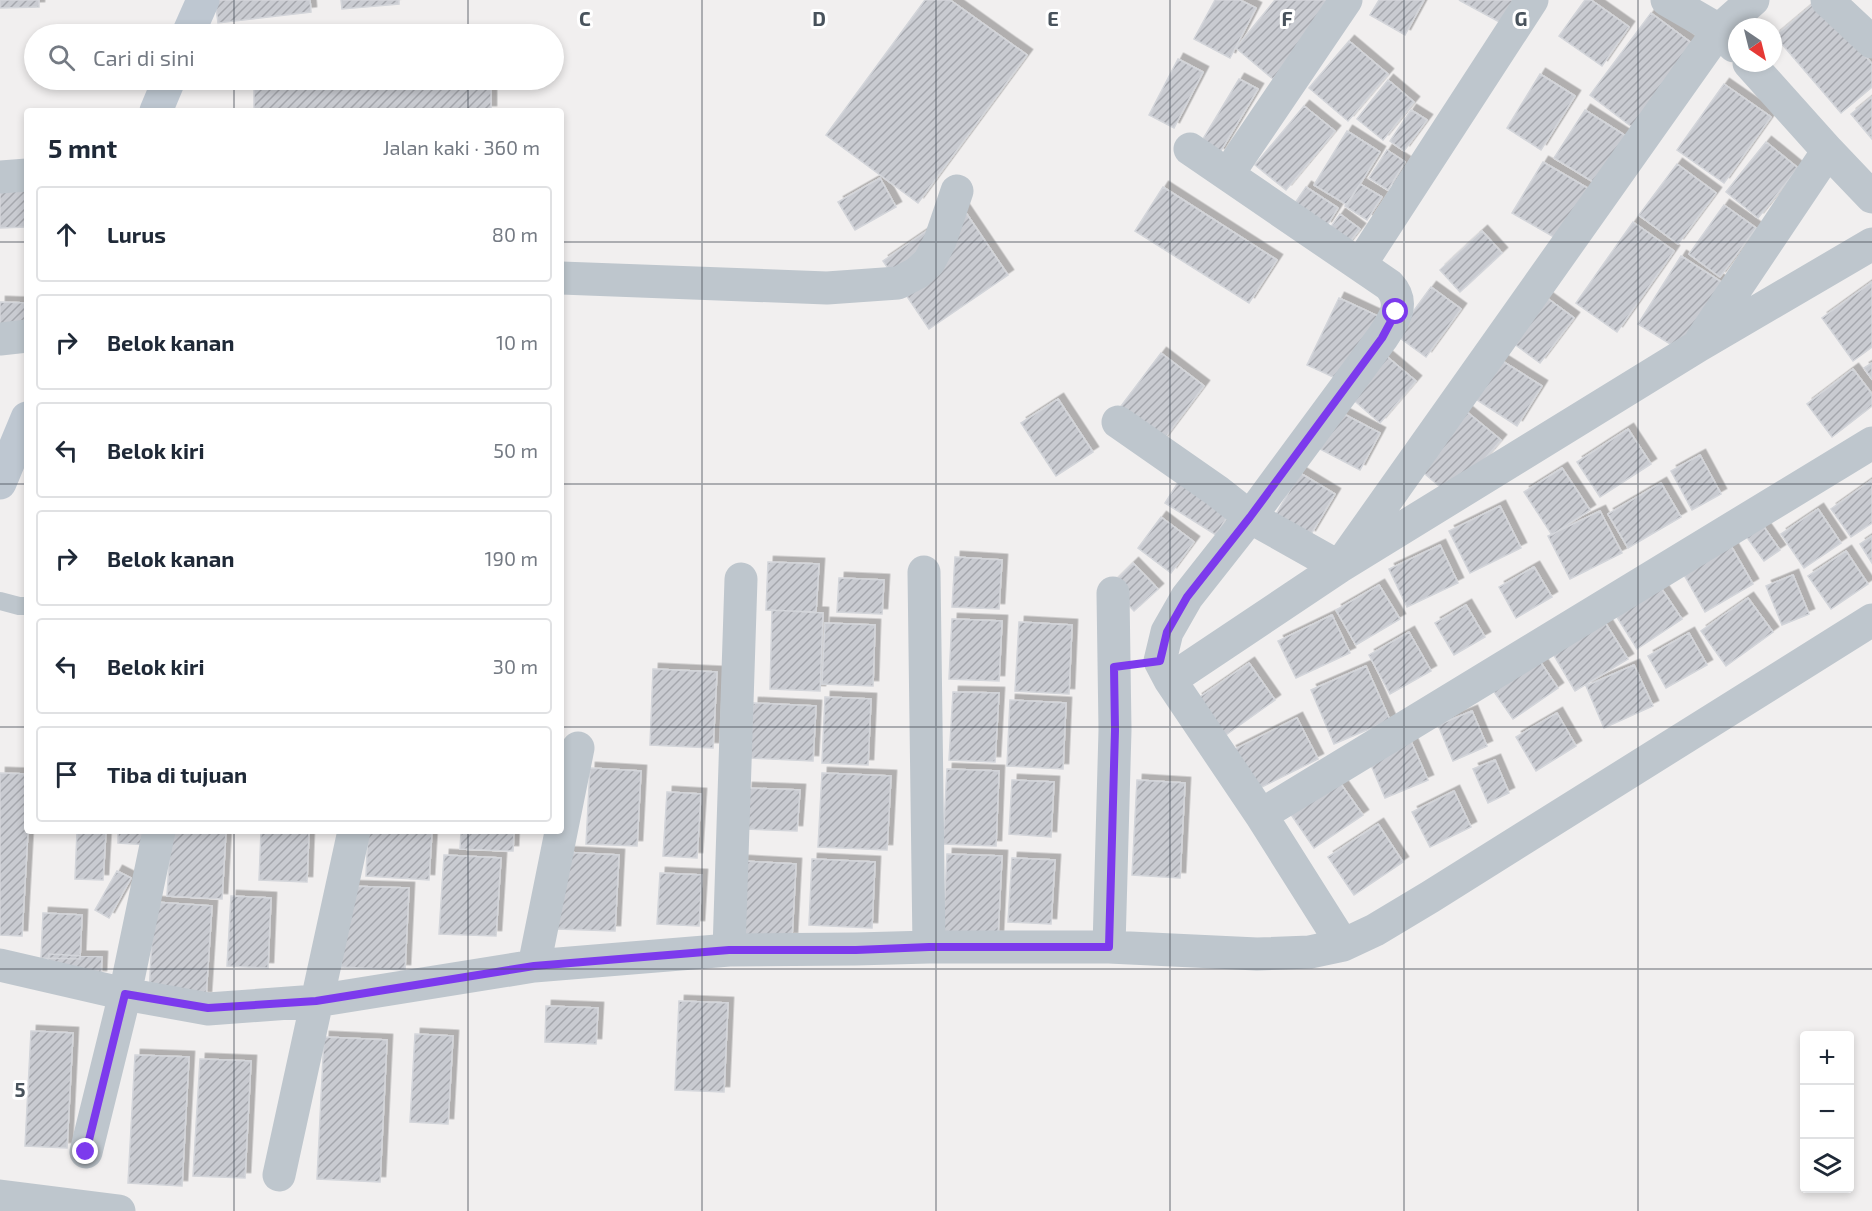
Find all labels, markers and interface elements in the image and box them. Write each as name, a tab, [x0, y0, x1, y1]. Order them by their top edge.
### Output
text: C	[579, 6, 591, 30]
text: D	[812, 6, 826, 30]
text: E	[1047, 6, 1059, 30]
text: F	[1281, 6, 1293, 30]
text: G	[1515, 6, 1527, 30]
north arrow	[1728, 18, 1782, 72]
search box	[24, 24, 564, 90]
icon: search	[45, 41, 78, 74]
text: Cari di sini	[93, 44, 195, 70]
text: 5 mnt	[48, 132, 117, 163]
text: Jalan kaki · 360 m	[383, 135, 540, 159]
icon: ahead	[50, 218, 83, 251]
text: Lurus	[107, 221, 166, 247]
text: 80 m	[492, 222, 538, 246]
route start	[1382, 298, 1408, 324]
icon: right	[50, 326, 83, 359]
text: Belok kanan	[107, 329, 234, 355]
text: 10 m	[496, 330, 538, 354]
icon: left	[50, 434, 83, 467]
text: Belok kiri	[107, 437, 204, 463]
text: 50 m	[493, 438, 538, 462]
icon: right	[50, 542, 83, 575]
text: Belok kanan	[107, 545, 234, 571]
text: 190 m	[485, 546, 538, 570]
icon: left	[50, 650, 83, 683]
text: Belok kiri	[107, 653, 204, 679]
text: 30 m	[493, 654, 538, 678]
icon: arrive	[50, 758, 83, 791]
text: Tiba di tujuan	[107, 761, 247, 787]
map controls	[1800, 1031, 1854, 1193]
button: +	[1800, 1031, 1854, 1085]
text: 5	[14, 1077, 26, 1101]
button: −	[1800, 1085, 1854, 1139]
route end	[72, 1138, 98, 1164]
button: layers	[1800, 1139, 1854, 1193]

